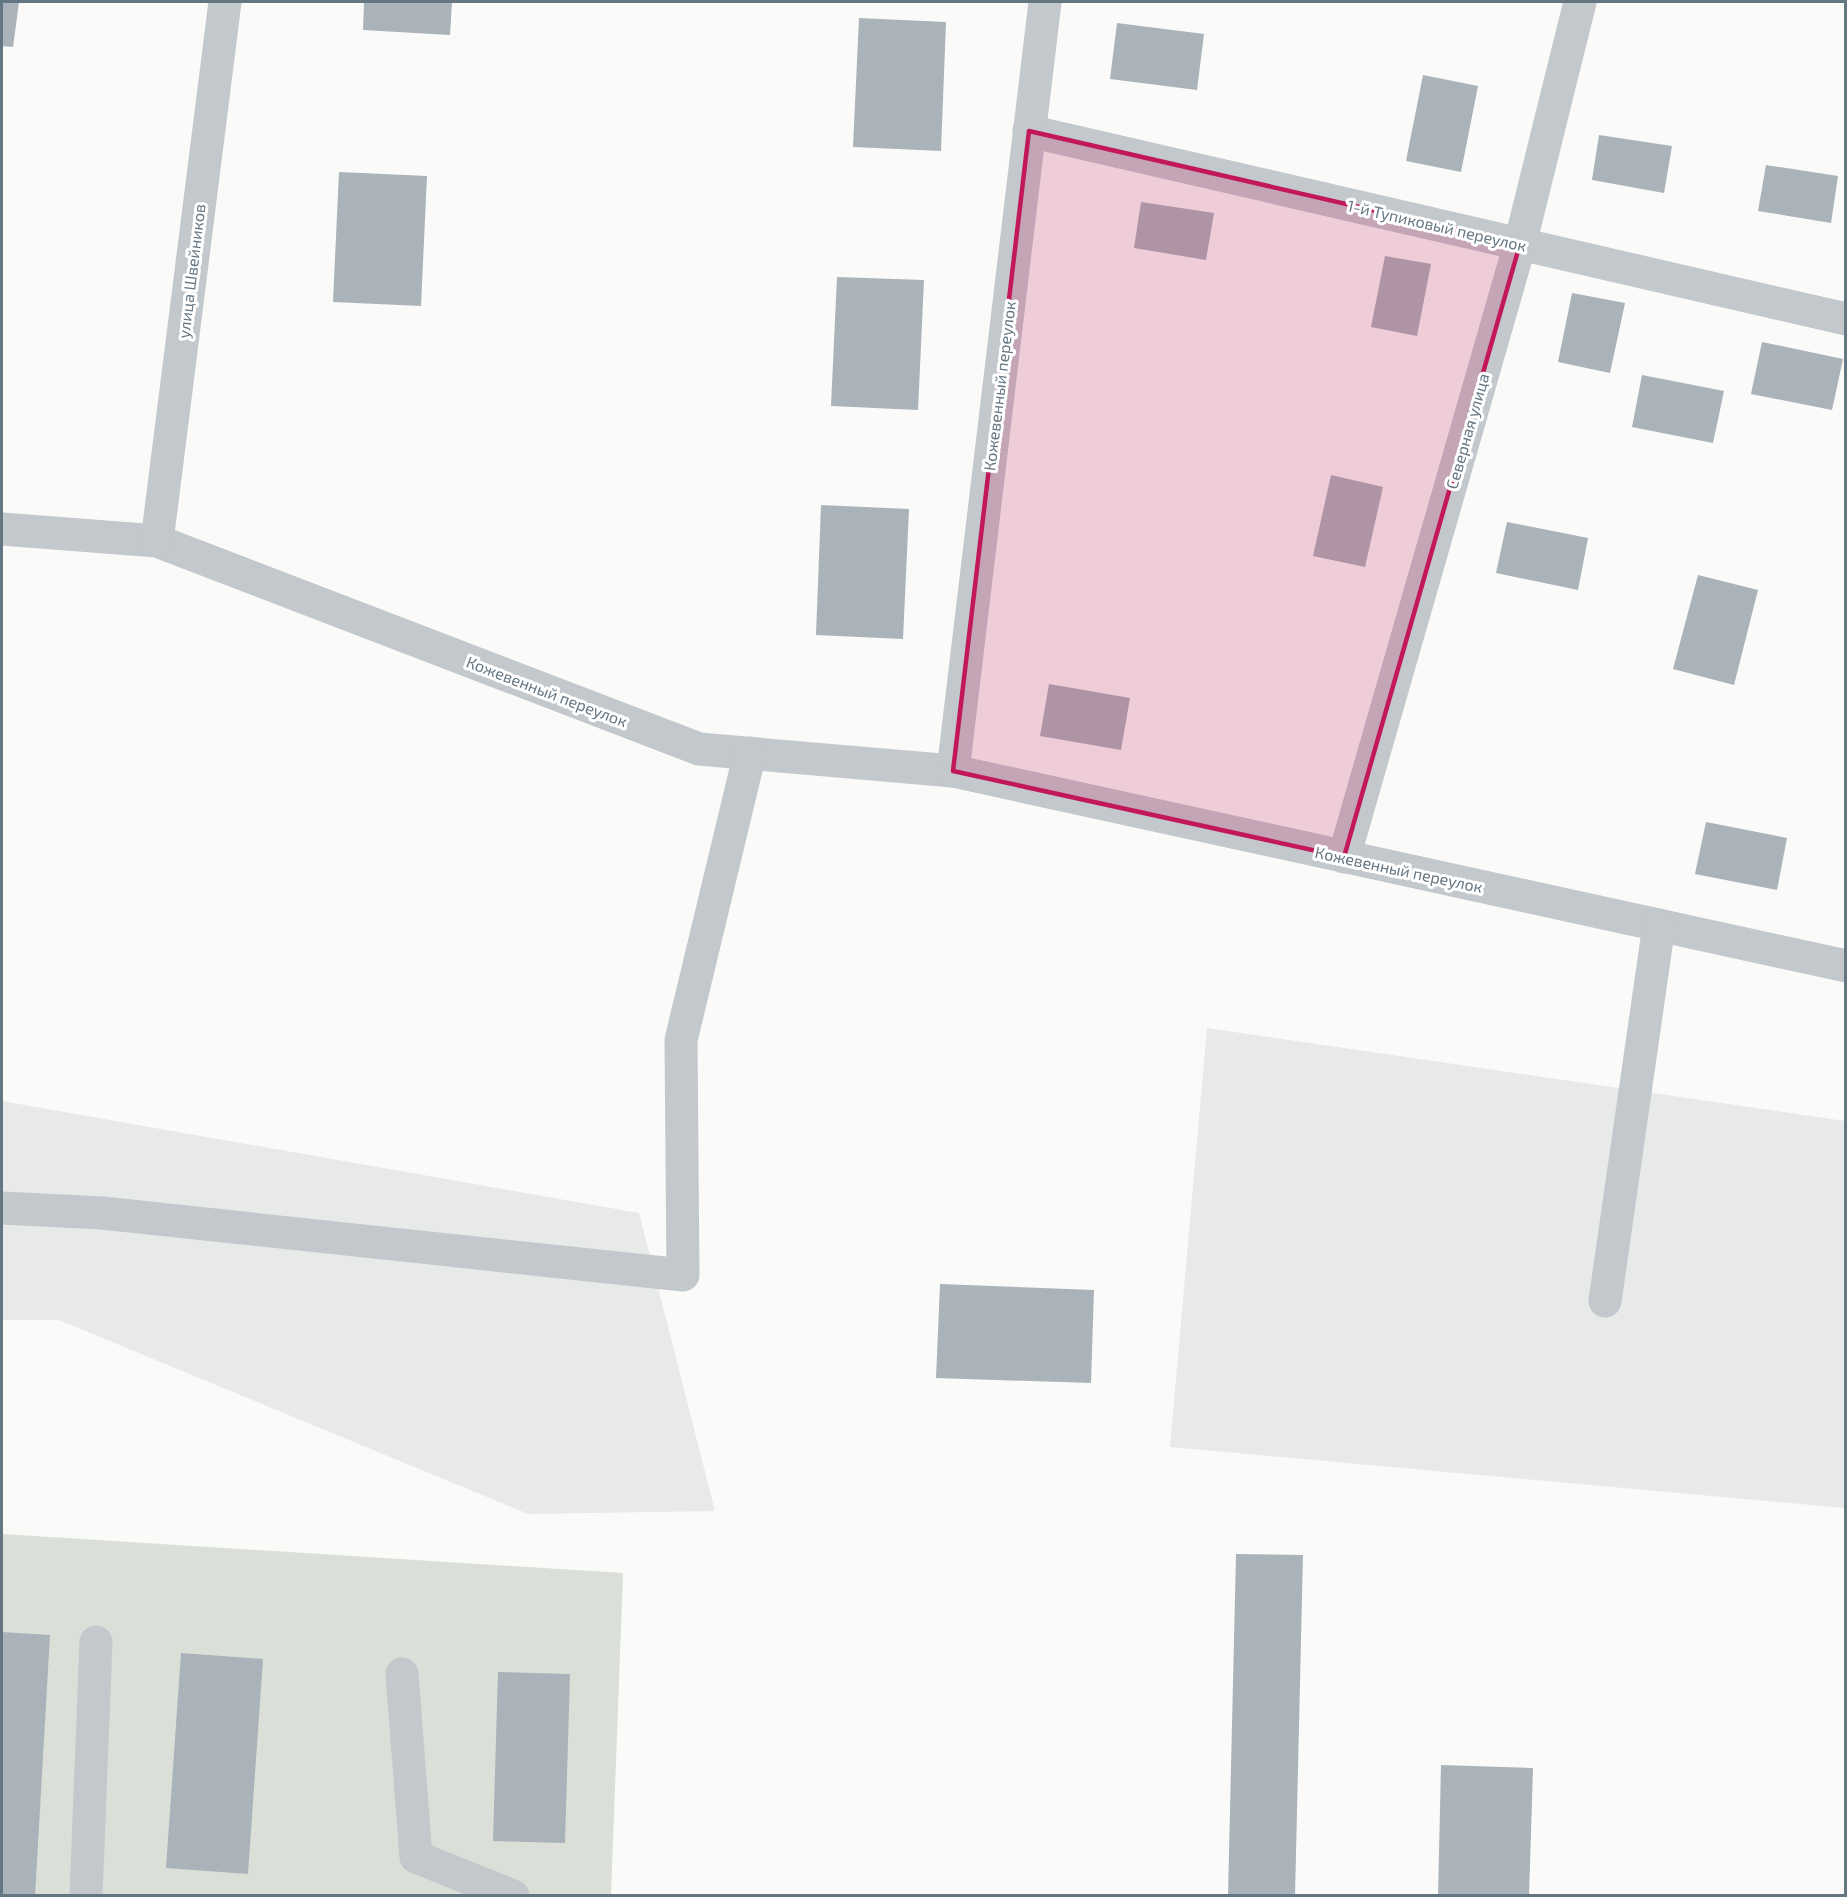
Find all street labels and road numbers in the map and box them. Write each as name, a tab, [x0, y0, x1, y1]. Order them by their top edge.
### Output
street label: 1-й Тупиковый переулок	[1345, 195, 1529, 256]
street label: улица Швейников	[173, 203, 210, 339]
street label: Кожевенный переулок	[979, 300, 1020, 472]
street label: Северная улица	[1441, 371, 1494, 491]
street label: Кожевенный переулок	[463, 652, 631, 732]
street label: Кожевенный переулок	[1313, 842, 1485, 897]

